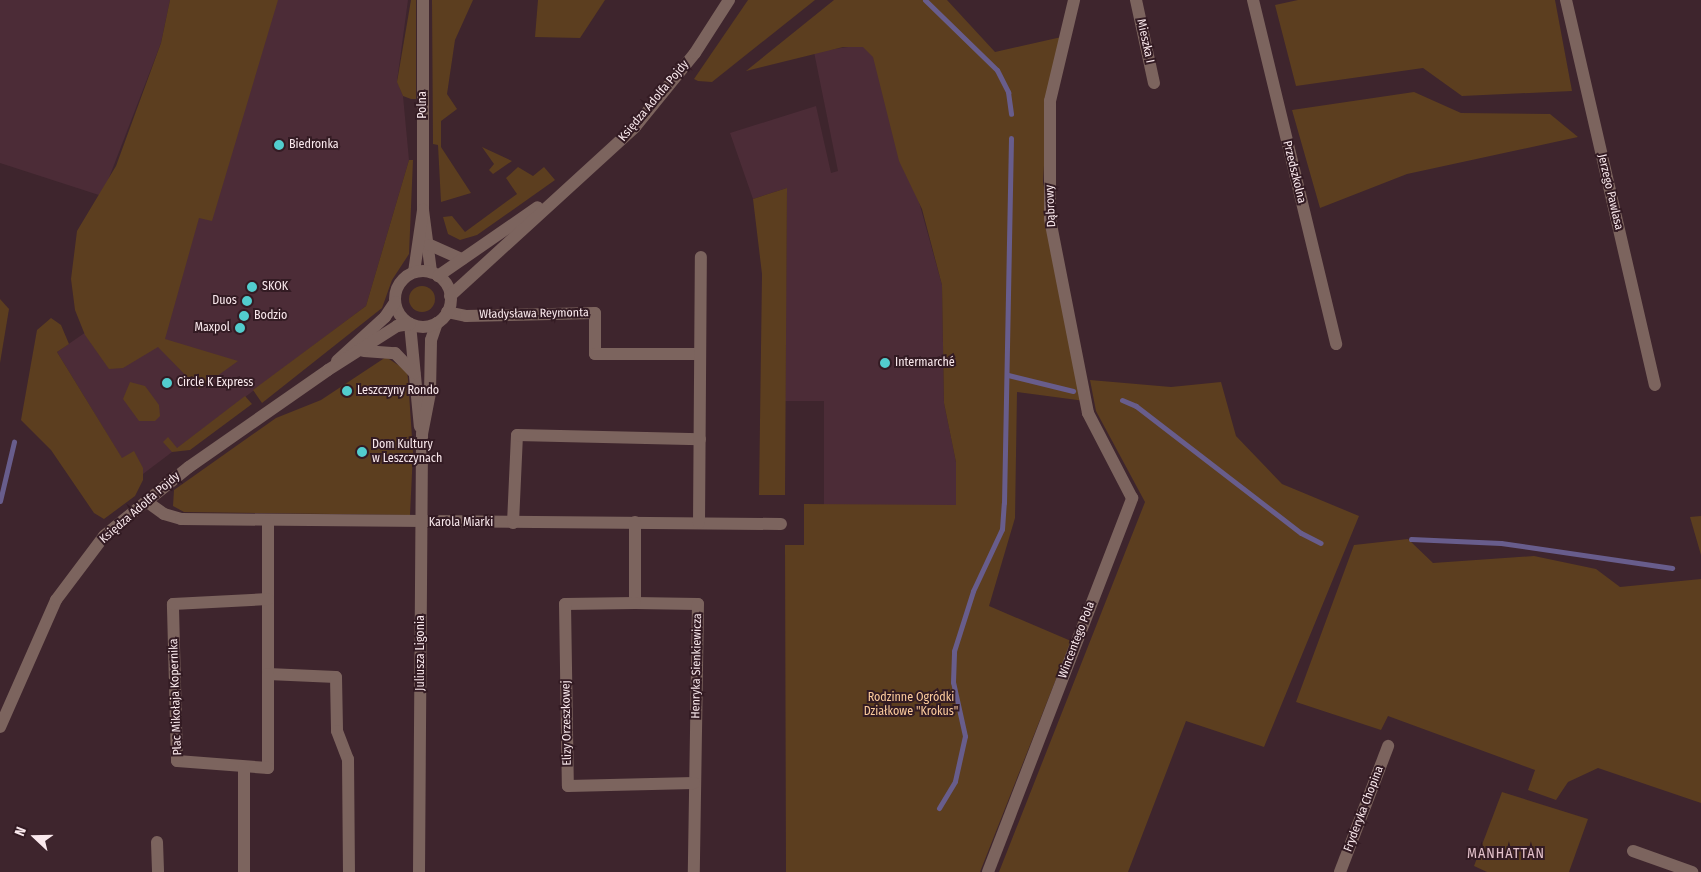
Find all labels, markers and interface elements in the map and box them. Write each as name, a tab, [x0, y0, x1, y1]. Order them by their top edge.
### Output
street label: Mieszka I	[1133, 18, 1157, 64]
street label: Księdza Adolfa Pojdy	[616, 57, 692, 145]
street label: Polna	[416, 91, 430, 119]
place label: Biedronka	[289, 138, 339, 152]
marker: Biedronka	[273, 139, 285, 151]
street label: Przedszkolna	[1279, 139, 1309, 205]
street label: Jerzego Pawlasa	[1594, 153, 1626, 231]
street label: Dąbrowy	[1043, 184, 1059, 228]
place label: SKOK	[262, 280, 288, 294]
marker: SKOK	[246, 281, 258, 293]
place label: Duos	[212, 294, 237, 308]
marker: Duos	[241, 295, 253, 307]
street label: Władysława Reymonta	[479, 306, 589, 322]
place label: Bodzio	[254, 309, 287, 323]
marker: Bodzio	[238, 310, 250, 322]
place label: Maxpol	[194, 321, 230, 335]
marker: Maxpol	[234, 322, 246, 334]
place label: Intermarché	[895, 356, 955, 370]
marker: Intermarché	[879, 357, 891, 369]
place label: Circle K Express	[177, 376, 253, 390]
marker: Circle K Express	[161, 377, 173, 389]
place label: Leszczyny Rondo	[357, 384, 439, 398]
marker: Leszczyny Rondo	[341, 385, 353, 397]
place label: Dom Kultury w Leszczynach	[372, 438, 442, 466]
marker: Dom Kultury w Leszczynach	[356, 446, 368, 458]
street label: Księdza Adolfa Pojdy	[97, 469, 183, 547]
street label: Karola Miarki	[429, 516, 493, 530]
street label: Wincentego Pola	[1056, 600, 1098, 680]
street label: Henryka Sienkiewicza	[689, 613, 705, 719]
street label: Juliusza Ligonia	[414, 615, 428, 691]
street label: Plac Mikołaja Kopernika	[167, 638, 185, 756]
street label: Elizy Orzeszkowej	[559, 680, 575, 766]
park label: Rodzinne Ogródki Działkowe "Krokus"	[864, 691, 958, 719]
street label: Fryderyka Chopina	[1341, 764, 1387, 854]
north arrow	[10, 812, 60, 862]
text: N	[11, 824, 30, 838]
district label: MANHATTAN	[1466, 846, 1546, 862]

